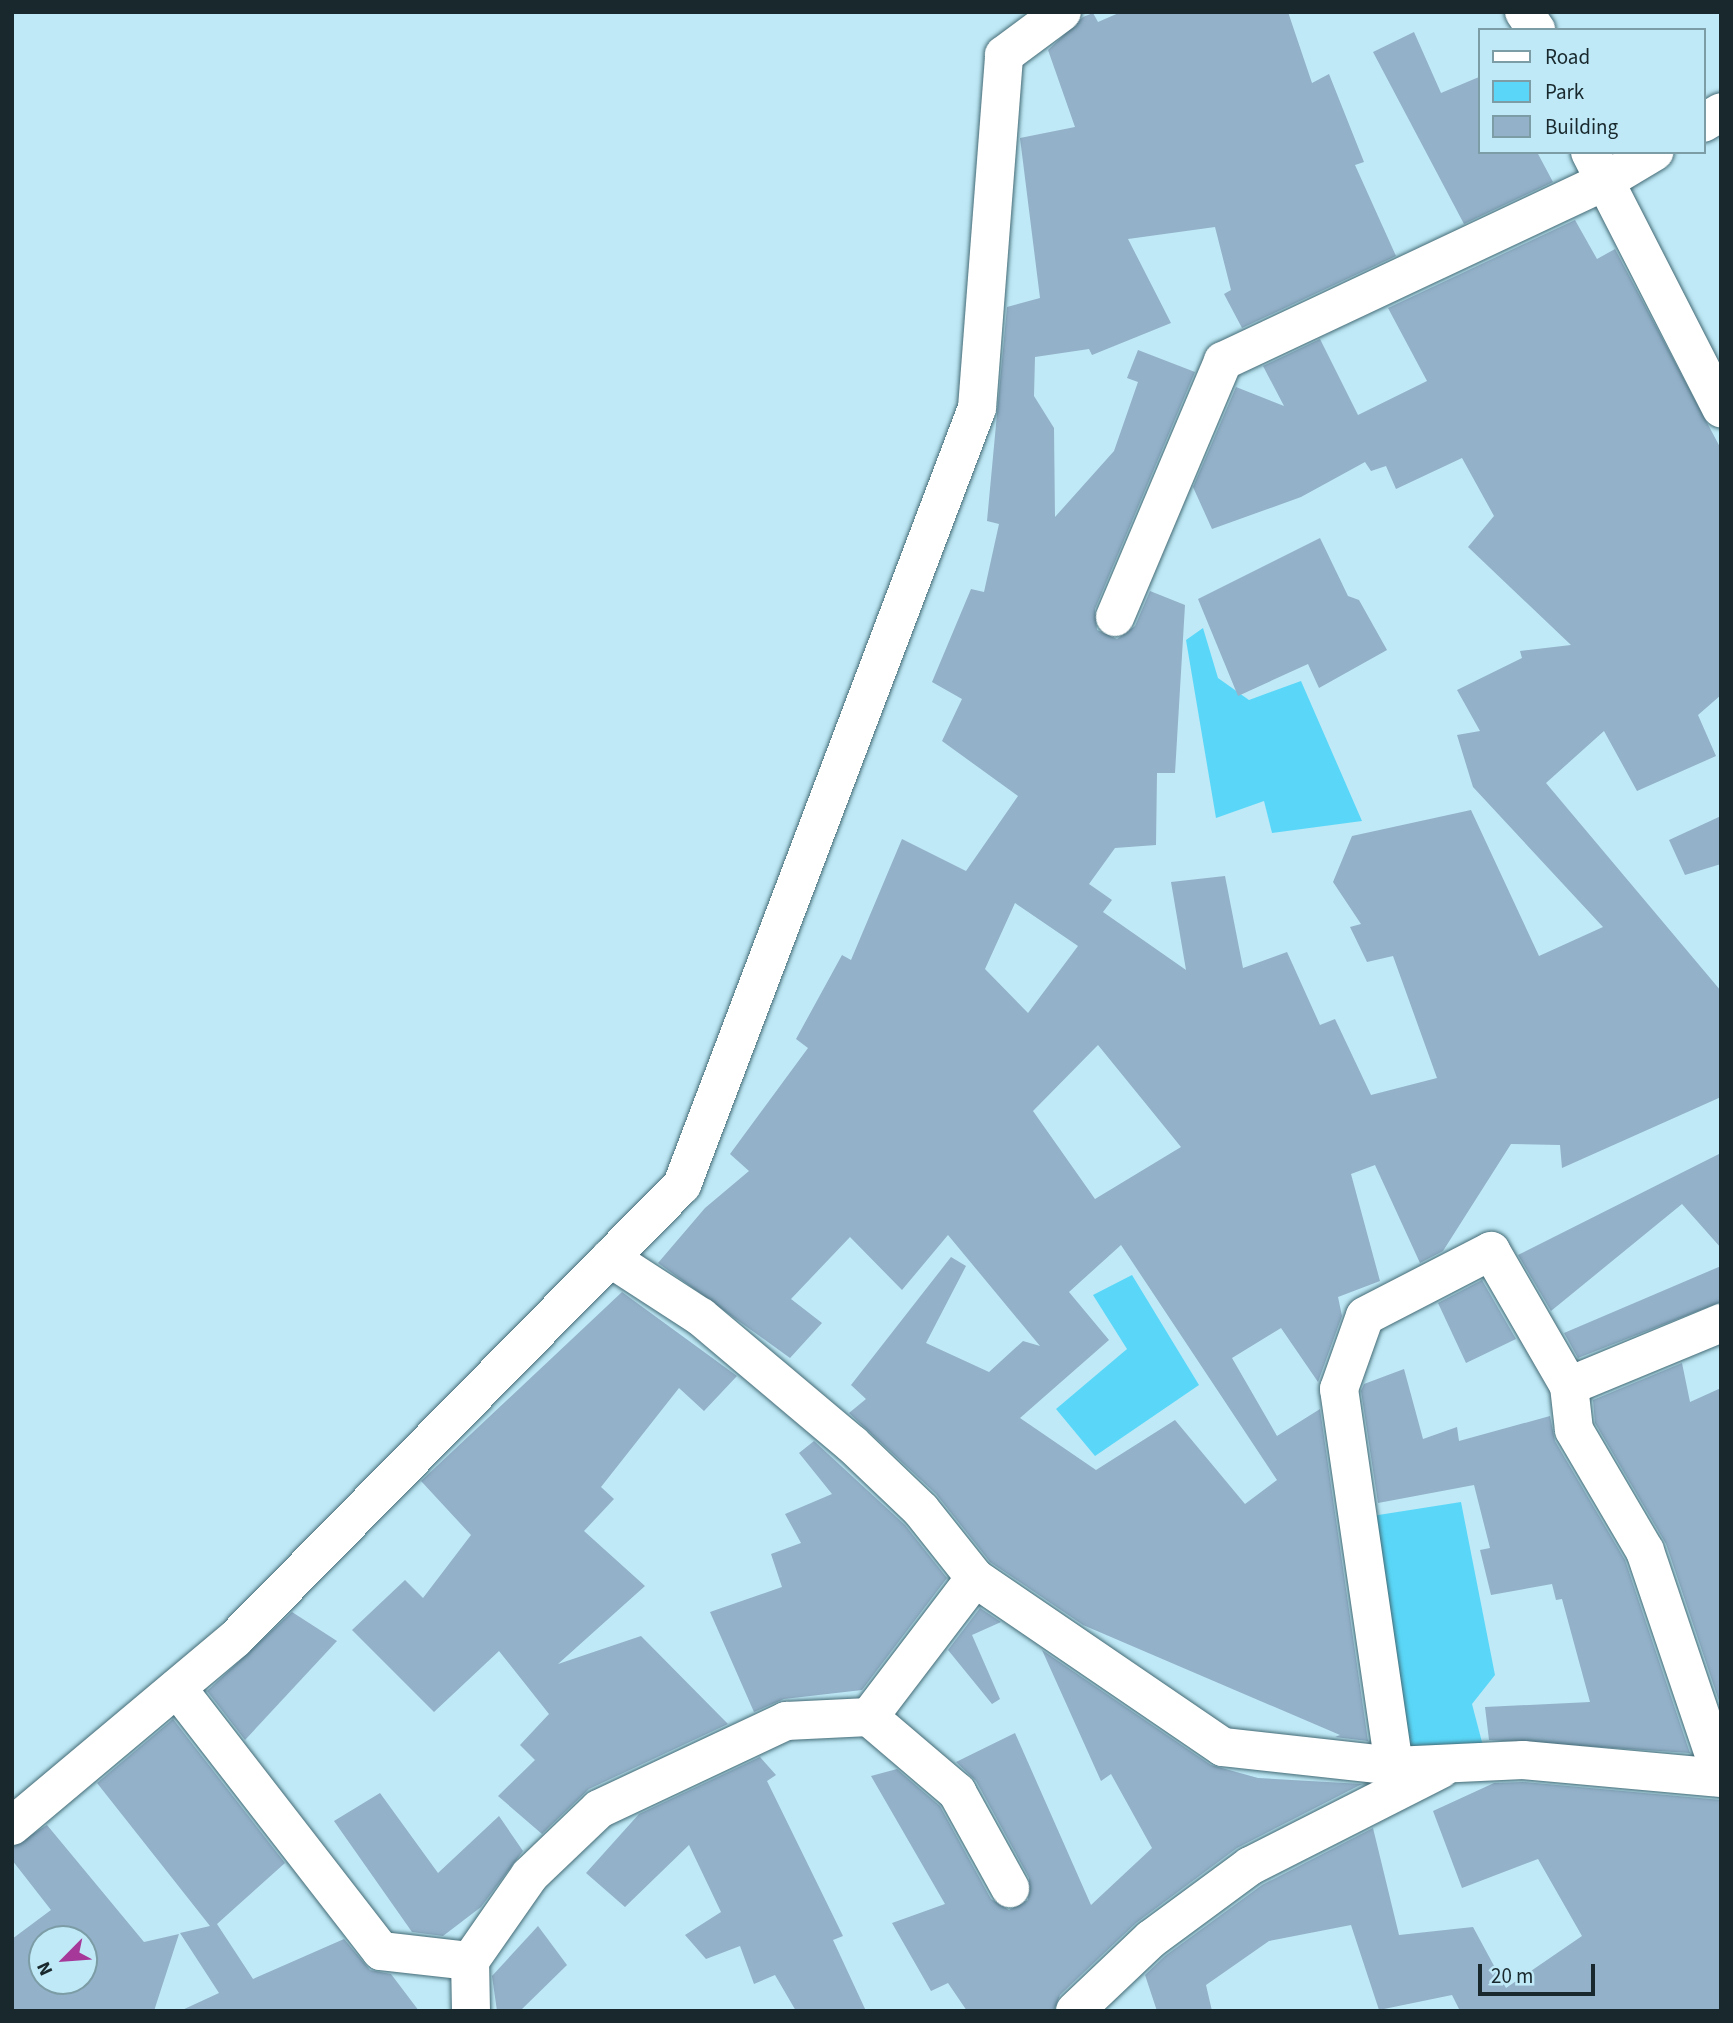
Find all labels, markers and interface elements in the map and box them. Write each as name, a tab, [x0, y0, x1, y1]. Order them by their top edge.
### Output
legend	[1478, 28, 1705, 154]
text: Road	[1545, 42, 1590, 72]
text: Park	[1545, 77, 1584, 107]
text: Building	[1545, 112, 1618, 142]
north arrow	[28, 1925, 98, 1995]
scale bar	[1481, 1950, 1598, 1994]
text: N	[30, 1957, 60, 1980]
text: 20 m	[1491, 1961, 1533, 1991]

